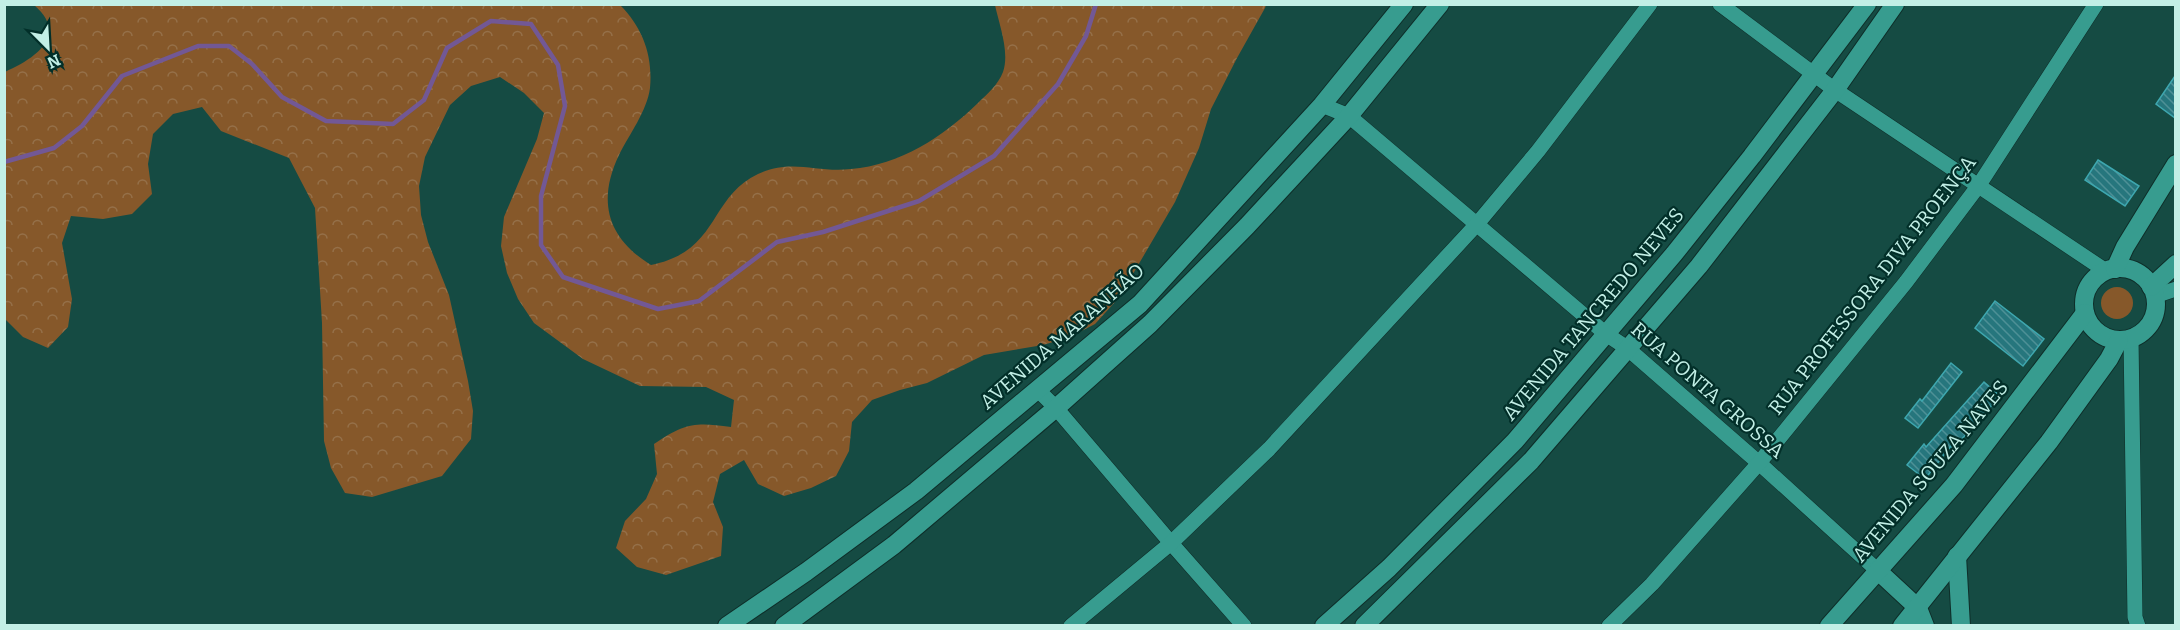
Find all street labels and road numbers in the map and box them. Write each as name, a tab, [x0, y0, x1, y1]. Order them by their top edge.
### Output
street label: RUA PROFESSORA DIVA PROENÇA	[1763, 150, 1981, 419]
street label: AVENIDA TANCREDO NEVES	[1497, 203, 1689, 425]
street label: AVENIDA MARANHÃO	[975, 258, 1149, 414]
street label: RUA PONTA GROSSA	[1627, 317, 1790, 464]
street label: AVENIDA SOUZA NAVES	[1847, 375, 2013, 567]

